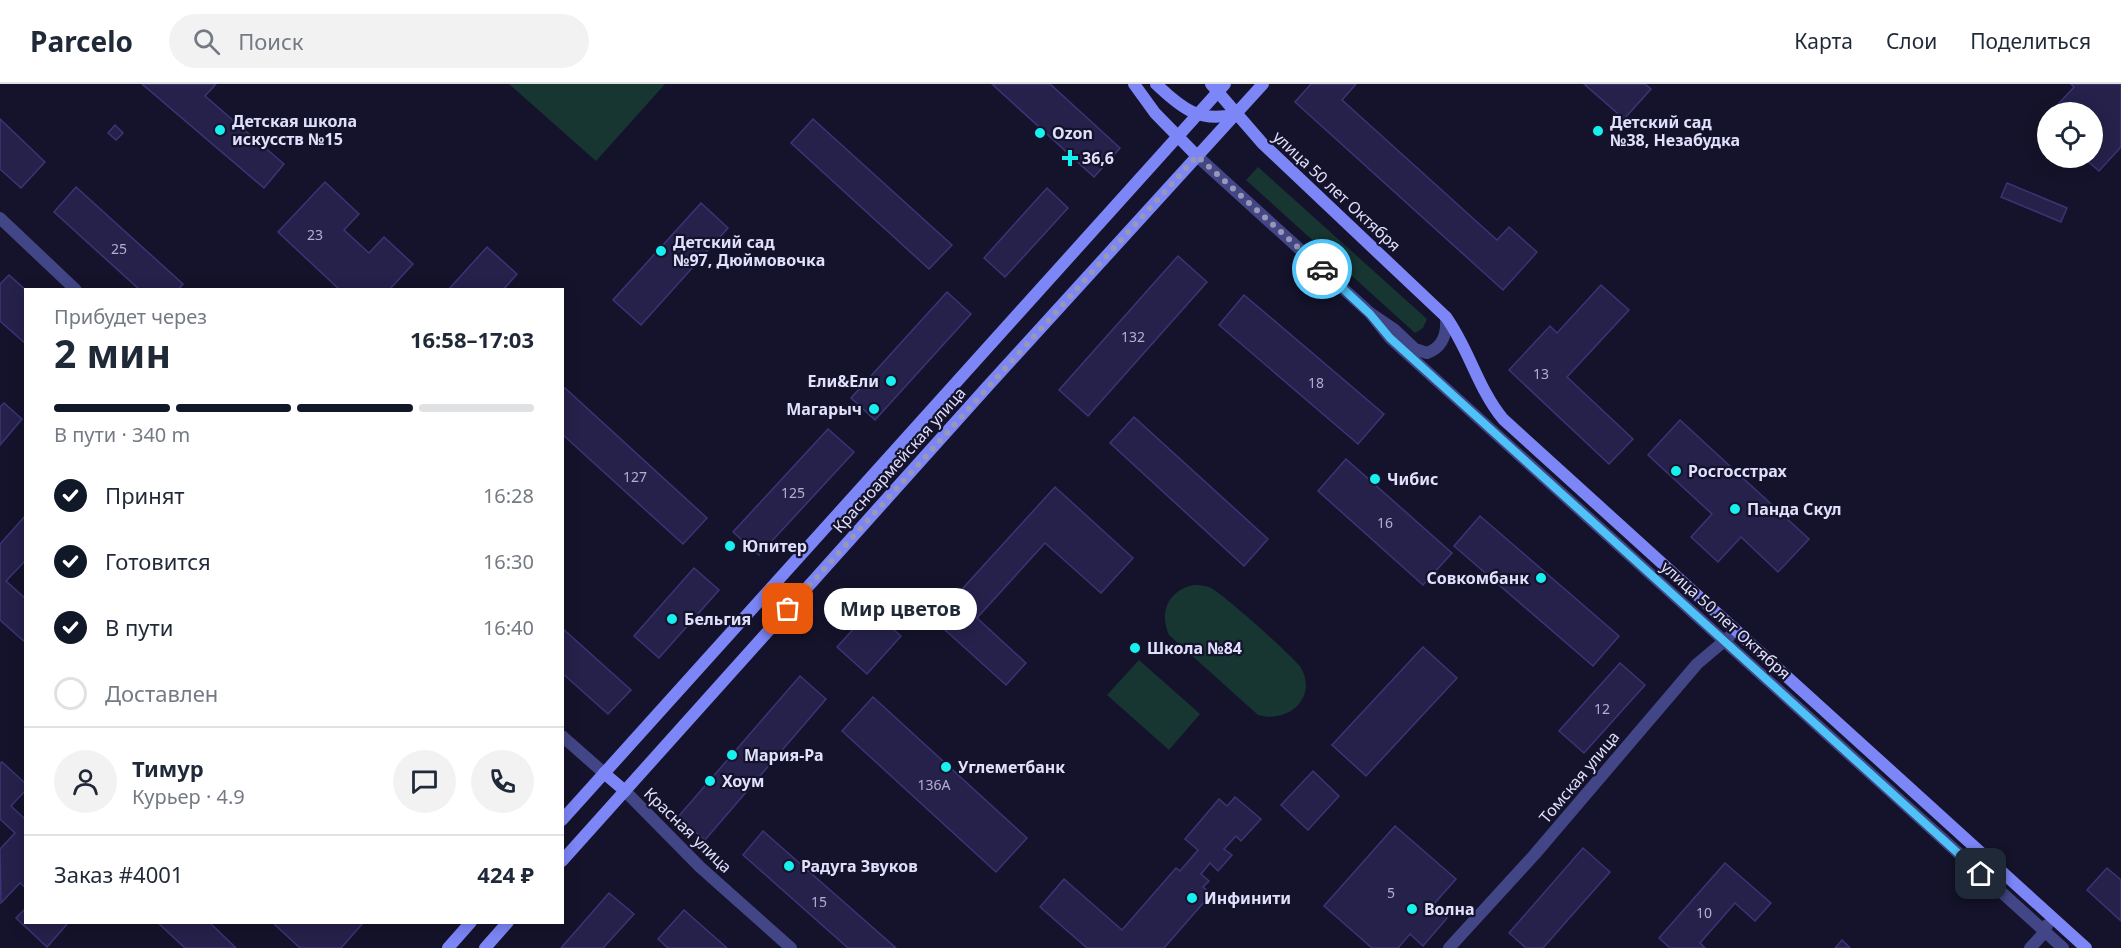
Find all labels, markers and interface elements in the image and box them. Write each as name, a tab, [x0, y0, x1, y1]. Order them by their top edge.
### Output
search box	[169, 14, 589, 68]
text: Parcelo	[30, 22, 133, 60]
icon: search	[190, 25, 223, 58]
text: Поиск	[238, 26, 304, 56]
text: Карта	[1794, 27, 1853, 55]
text: Слои	[1886, 27, 1937, 55]
text: Поделиться	[1970, 27, 2091, 55]
map controls	[2037, 102, 2103, 168]
button: locate	[2037, 102, 2103, 168]
place label: Детская школа искусств №15	[232, 110, 357, 150]
place label: Детский сад №38, Незабудка	[1610, 111, 1740, 151]
place label: Ozon	[1052, 122, 1093, 144]
marker: Детская школа искусств №15	[213, 123, 227, 137]
marker: Детский сад №38, Незабудка	[1591, 124, 1605, 138]
marker: Ozon	[1033, 126, 1047, 140]
street label: улица 50 лет Октября	[1268, 126, 1406, 256]
place label: 36,6	[1082, 147, 1114, 169]
marker: 36,6	[1063, 151, 1077, 165]
house number: 23	[307, 225, 323, 244]
place label: Детский сад №97, Дюймовочка	[673, 231, 825, 271]
house number: 25	[111, 239, 127, 258]
courier	[1292, 239, 1352, 299]
marker: Детский сад №97, Дюймовочка	[654, 244, 668, 258]
icon: car	[1306, 253, 1339, 286]
text: Прибудет через	[54, 303, 207, 330]
text: 16:58–17:03	[410, 324, 534, 354]
text: 2 мин	[54, 326, 171, 379]
house number: 132	[1121, 327, 1145, 346]
house number: 13	[1533, 364, 1549, 383]
place label: Ели&Ели	[808, 370, 879, 392]
house number: 18	[1308, 373, 1324, 392]
marker: Ели&Ели	[884, 374, 898, 388]
street label: Красноармейская улица	[828, 382, 970, 538]
place label: Магарыч	[786, 398, 862, 420]
marker: Магарыч	[867, 402, 881, 416]
text: В пути · 340 m	[54, 421, 190, 448]
place label: Росгосстрах	[1688, 460, 1788, 482]
marker: Росгосстрах	[1669, 464, 1683, 478]
house number: 127	[623, 467, 647, 486]
place label: Чибис	[1387, 468, 1438, 490]
marker: Чибис	[1368, 472, 1382, 486]
icon: check	[54, 479, 87, 512]
text: Принят	[105, 480, 185, 510]
text: 16:28	[483, 482, 534, 509]
house number: 125	[781, 483, 805, 502]
place label: Панда Скул	[1747, 498, 1842, 520]
marker: Панда Скул	[1728, 502, 1742, 516]
house number: 16	[1377, 513, 1393, 532]
place label: Юпитер	[742, 535, 807, 557]
marker: Юпитер	[723, 539, 737, 553]
icon: check	[54, 545, 87, 578]
text: Готовится	[105, 546, 211, 576]
text: 16:30	[483, 548, 534, 575]
street label: улица 50 лет Октября	[1656, 556, 1796, 684]
place label: Совкомбанк	[1426, 567, 1529, 589]
marker: Совкомбанк	[1534, 571, 1548, 585]
pin	[762, 583, 813, 634]
callout: Мир цветов	[824, 588, 977, 630]
icon: bag	[771, 592, 804, 625]
text: Мир цветов	[840, 595, 961, 622]
place label: Бельгия	[684, 608, 751, 630]
icon: check	[54, 611, 87, 644]
text: В пути	[105, 612, 173, 642]
marker: Бельгия	[665, 612, 679, 626]
text: 16:40	[483, 614, 534, 641]
place label: Школа №84	[1147, 637, 1242, 659]
marker: Школа №84	[1128, 641, 1142, 655]
text: Доставлен	[105, 678, 218, 708]
house number: 12	[1594, 699, 1610, 718]
street label: Томская улица	[1534, 726, 1624, 828]
place label: Мария-Ра	[744, 744, 823, 766]
marker: Мария-Ра	[725, 748, 739, 762]
button: person	[54, 750, 117, 813]
button: chat	[393, 750, 456, 813]
button: phone	[471, 750, 534, 813]
text: Тимур	[132, 753, 204, 783]
place label: Углеметбанк	[958, 756, 1065, 778]
marker: Углеметбанк	[939, 760, 953, 774]
place label: Хоум	[722, 770, 764, 792]
marker: Хоум	[703, 774, 717, 788]
house number: 136А	[918, 775, 951, 794]
street label: Красная улица	[639, 782, 737, 878]
text: Курьер · 4.9	[132, 783, 245, 810]
pin	[1955, 848, 2006, 899]
place label: Радуга Звуков	[801, 855, 918, 877]
icon: home	[1964, 857, 1997, 890]
text: Заказ #4001	[54, 859, 183, 889]
text: 424 ₽	[477, 859, 534, 889]
marker: Радуга Звуков	[782, 859, 796, 873]
house number: 5	[1387, 883, 1395, 902]
place label: Инфинити	[1204, 887, 1291, 909]
marker: Инфинити	[1185, 891, 1199, 905]
house number: 15	[811, 892, 827, 911]
place label: Волна	[1424, 898, 1475, 920]
marker: Волна	[1405, 902, 1419, 916]
house number: 10	[1696, 903, 1712, 922]

